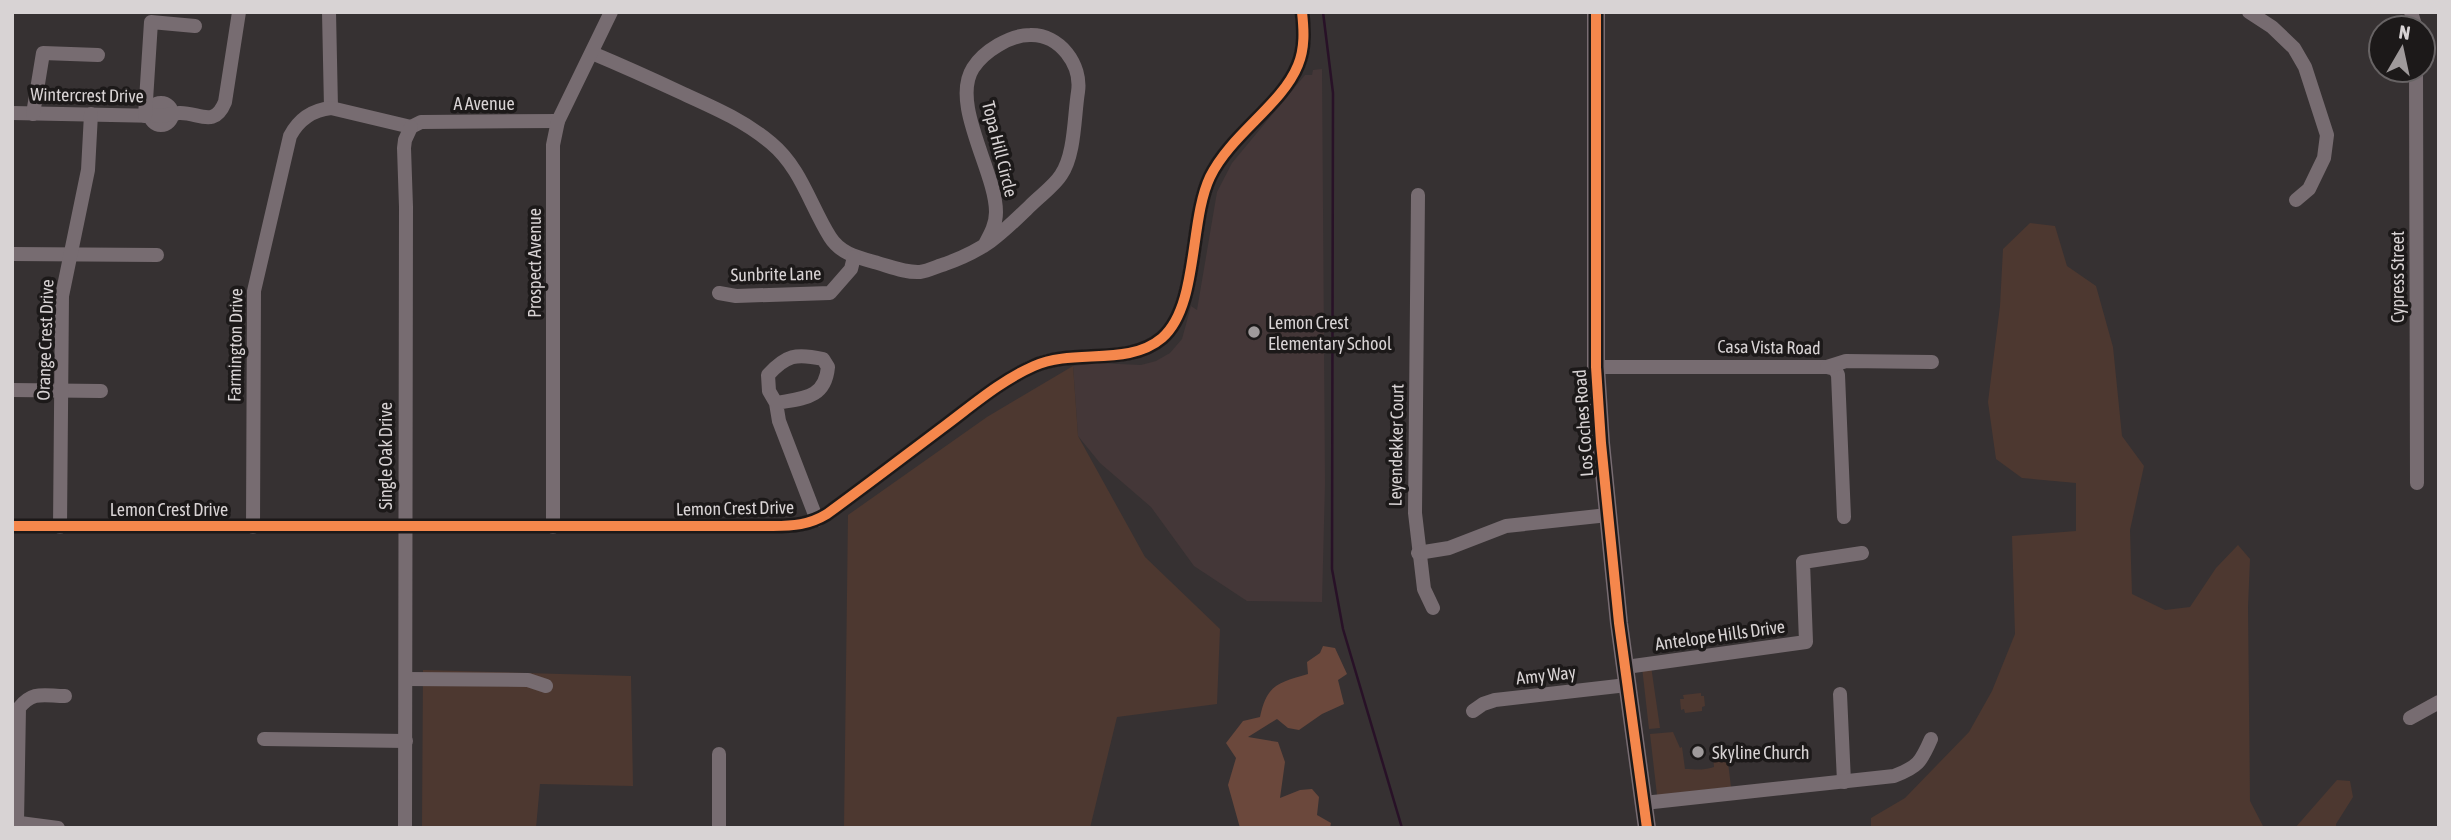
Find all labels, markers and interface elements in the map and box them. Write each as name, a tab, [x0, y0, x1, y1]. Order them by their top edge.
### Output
north arrow	[2367, 14, 2437, 84]
text: N	[2397, 20, 2412, 44]
street label: Wintercrest Drive	[30, 84, 144, 106]
street label: A Avenue	[453, 93, 515, 114]
street label: Topa Hill Circle	[978, 99, 1022, 199]
street label: Prospect Avenue	[524, 208, 545, 318]
street label: Cypress Street	[2387, 231, 2408, 323]
street label: Sunbrite Lane	[730, 263, 822, 285]
street label: Orange Crest Drive	[32, 279, 58, 401]
street label: Farmington Drive	[224, 288, 246, 402]
place label: Lemon Crest Elementary School	[1268, 312, 1392, 354]
marker: Lemon Crest Elementary School	[1246, 324, 1262, 340]
street label: Casa Vista Road	[1717, 336, 1821, 358]
street label: Los Coches Road	[1569, 369, 1597, 477]
street label: Leyendekker Court	[1384, 383, 1408, 507]
street label: Single Oak Drive	[375, 402, 396, 510]
street label: Lemon Crest Drive	[676, 496, 794, 520]
street label: Lemon Crest Drive	[110, 499, 228, 520]
street label: Antelope Hills Drive	[1654, 615, 1786, 655]
street label: Amy Way	[1515, 661, 1577, 689]
place label: Skyline Church	[1712, 742, 1809, 763]
marker: Skyline Church	[1690, 744, 1706, 760]

